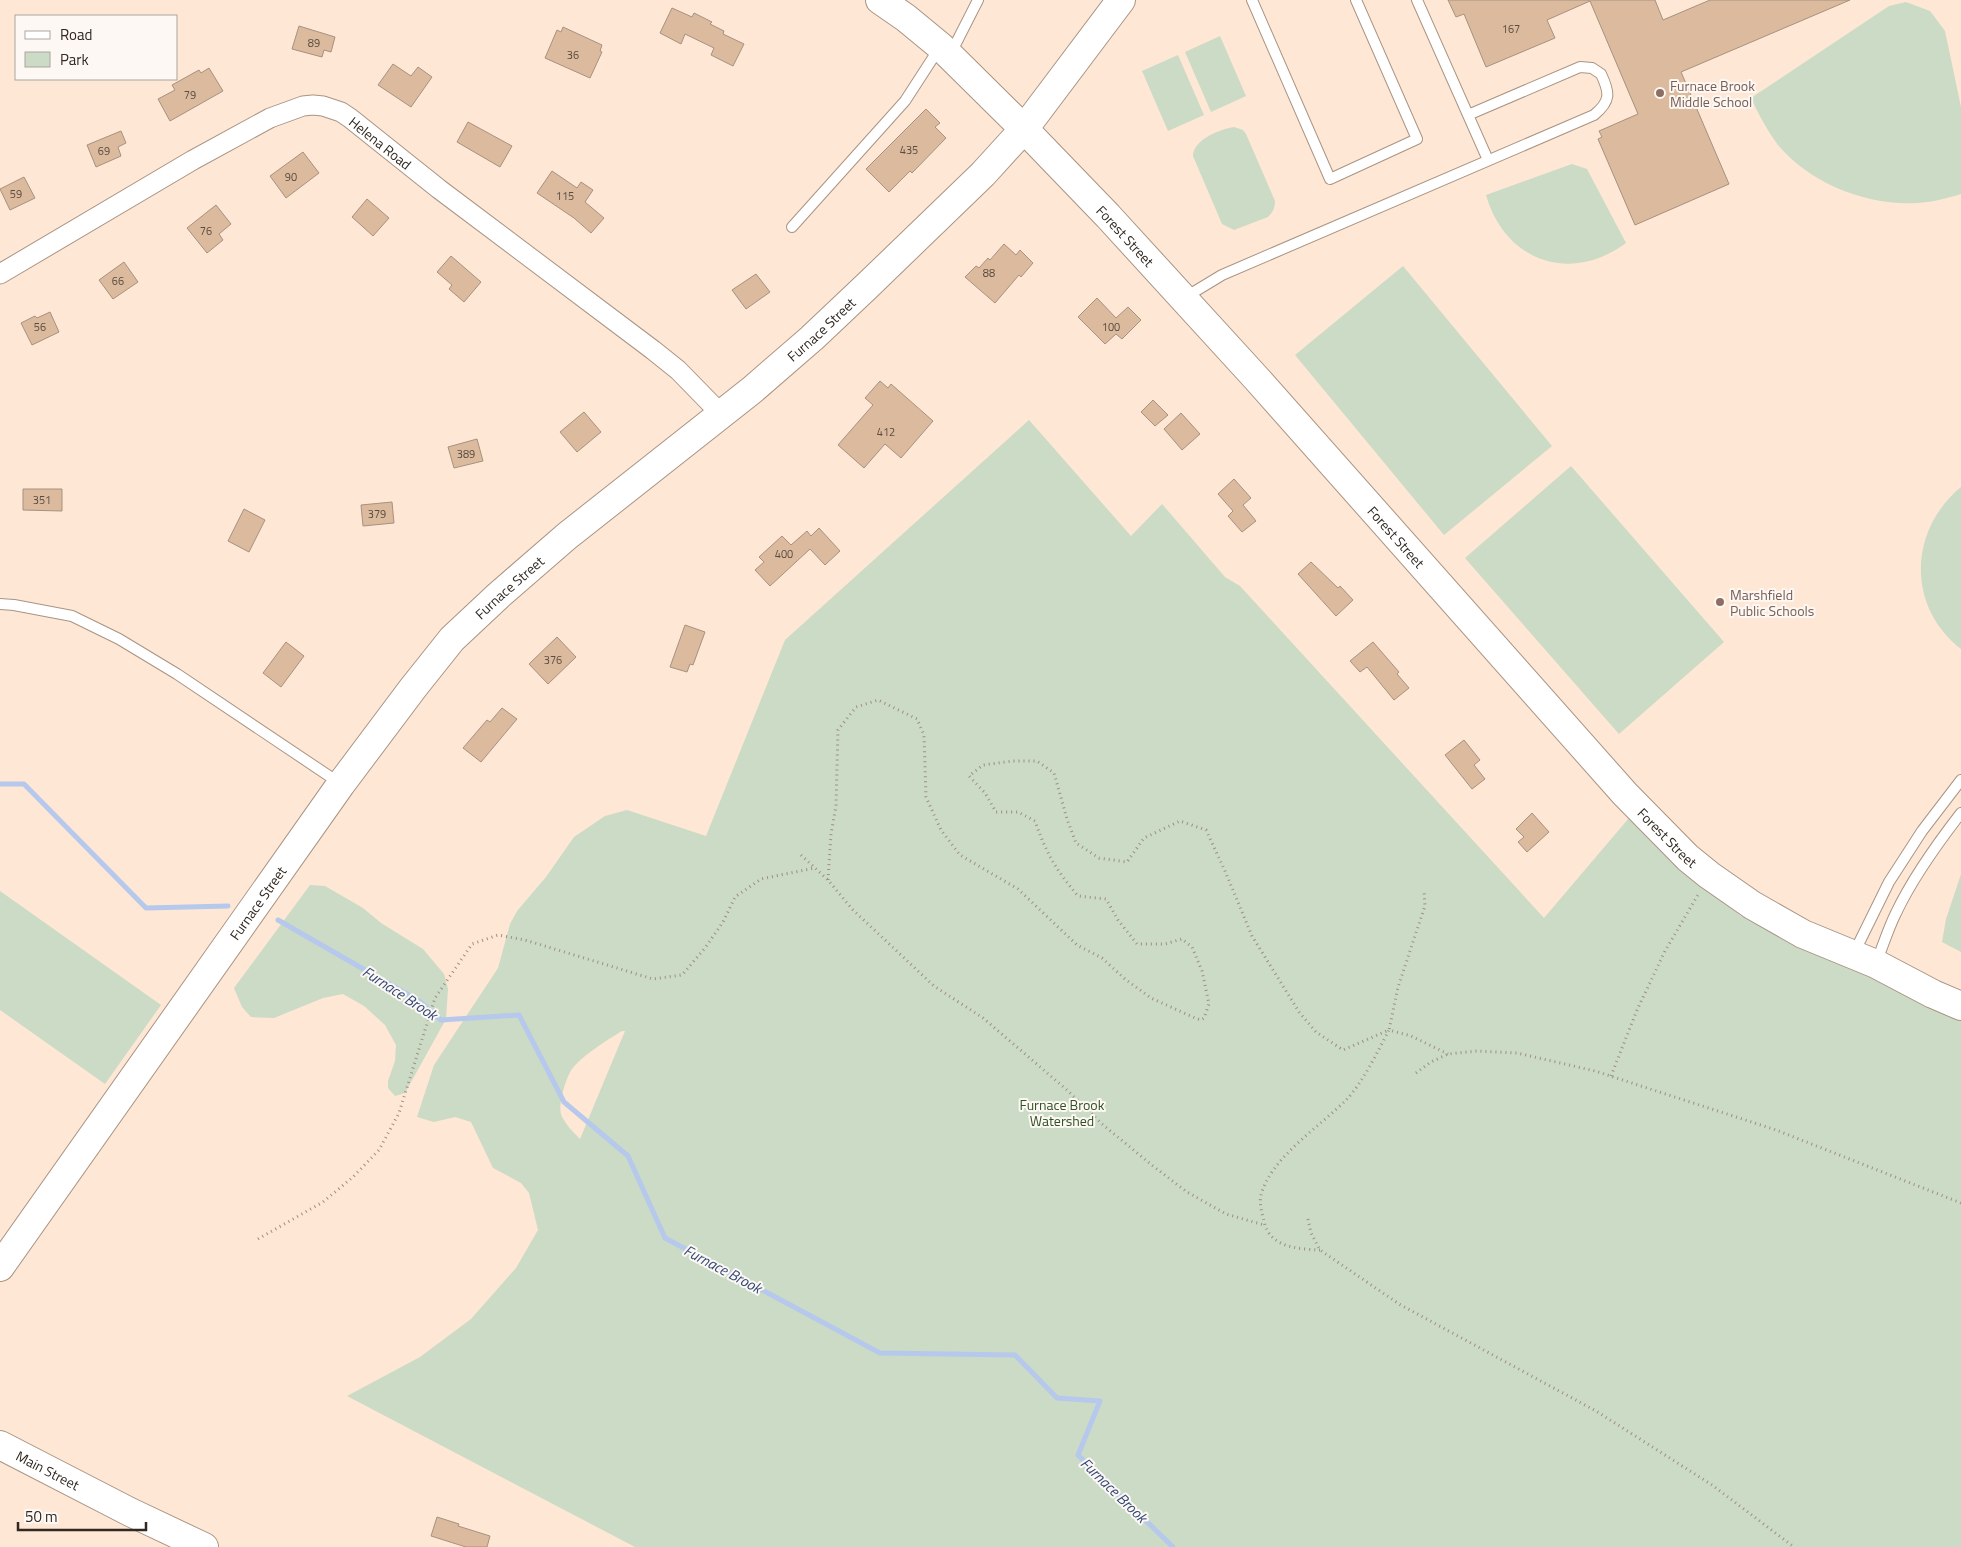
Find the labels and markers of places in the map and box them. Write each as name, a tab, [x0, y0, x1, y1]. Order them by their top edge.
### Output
place label: Furnace Brook Middle School	[1670, 75, 1755, 112]
marker: Furnace Brook Middle School	[1654, 87, 1666, 99]
place label: Marshfield Public Schools	[1730, 584, 1814, 621]
marker: Marshfield Public Schools	[1714, 596, 1726, 608]

